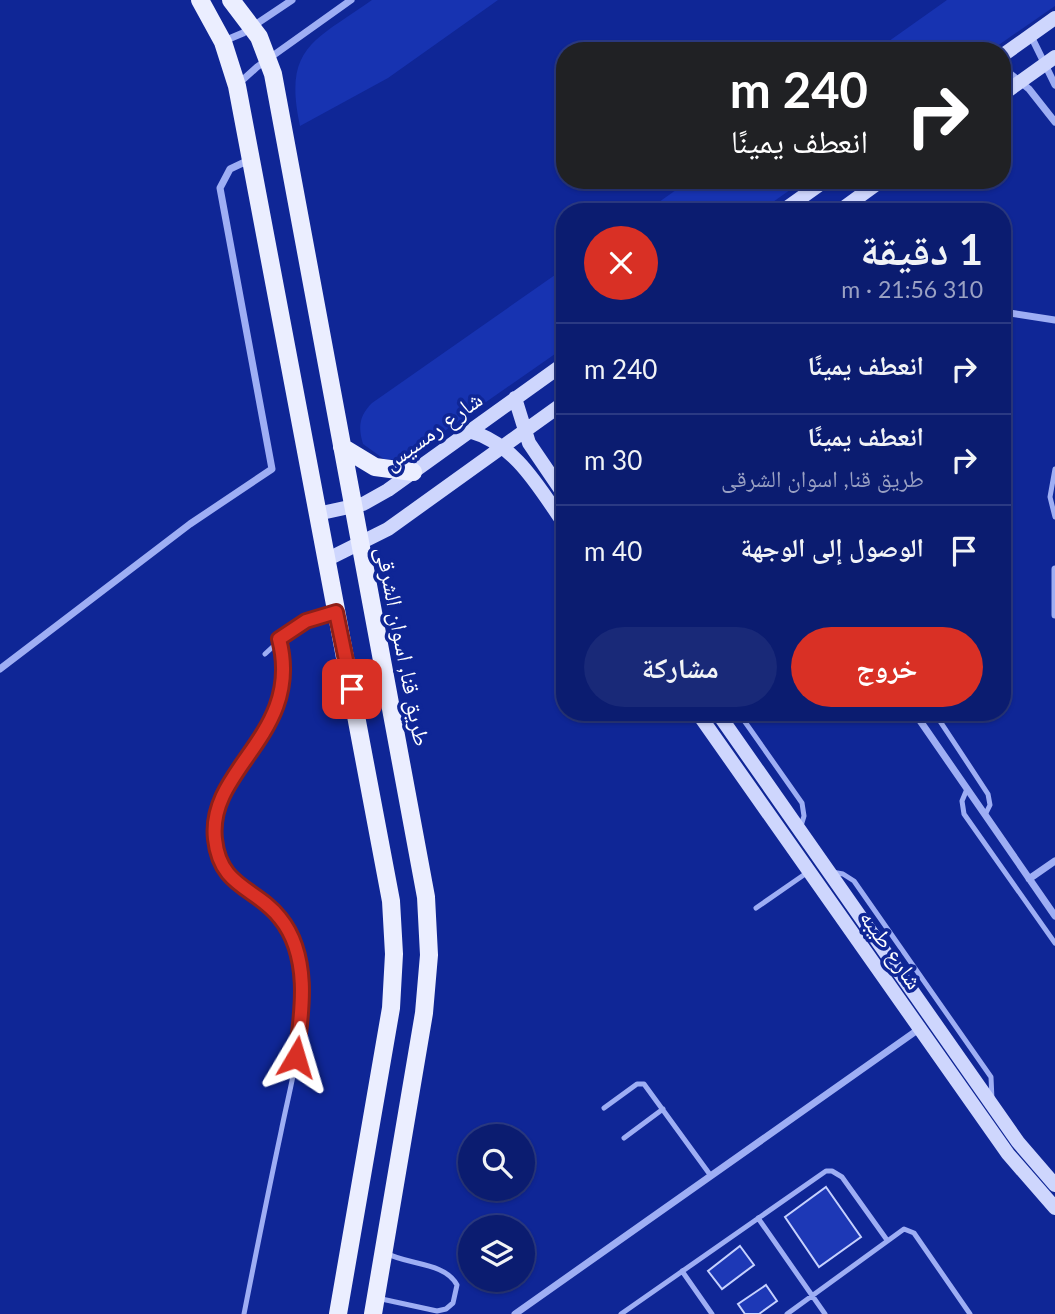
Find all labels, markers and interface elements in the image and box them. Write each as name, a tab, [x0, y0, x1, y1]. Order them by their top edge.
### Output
text: 240 m	[730, 60, 868, 118]
icon: right	[892, 70, 983, 161]
text: انعطف يمينًا	[731, 121, 868, 160]
text: 1 دقيقة	[860, 224, 983, 274]
button: close	[584, 226, 658, 300]
text: 310 m · 21:56	[841, 275, 983, 303]
text: انعطف يمينًا	[807, 349, 924, 381]
icon: right	[945, 350, 983, 388]
text: 240 m	[584, 353, 657, 385]
street label: شارع رمسيس	[377, 385, 488, 477]
text: انعطف يمينًا	[807, 420, 924, 452]
icon: right	[945, 441, 983, 479]
text: 30 m	[584, 444, 642, 476]
text: طريق قنا, اسوان الشرقى	[721, 464, 924, 492]
text: الوصول إلى الوجهة	[740, 531, 924, 563]
icon: arrive	[945, 532, 983, 570]
text: 40 m	[584, 535, 642, 567]
street label: طريق قنا, اسوان الشرقى	[370, 544, 437, 748]
button: مشاركة	[584, 627, 777, 707]
button: خروج	[791, 627, 983, 707]
pin	[322, 659, 382, 719]
icon: arrive	[333, 670, 371, 708]
street label: شارع طيبه	[853, 904, 929, 995]
position arrow	[259, 1020, 333, 1094]
map controls	[458, 1124, 535, 1292]
button: search	[458, 1124, 535, 1201]
button: layers	[458, 1215, 535, 1292]

